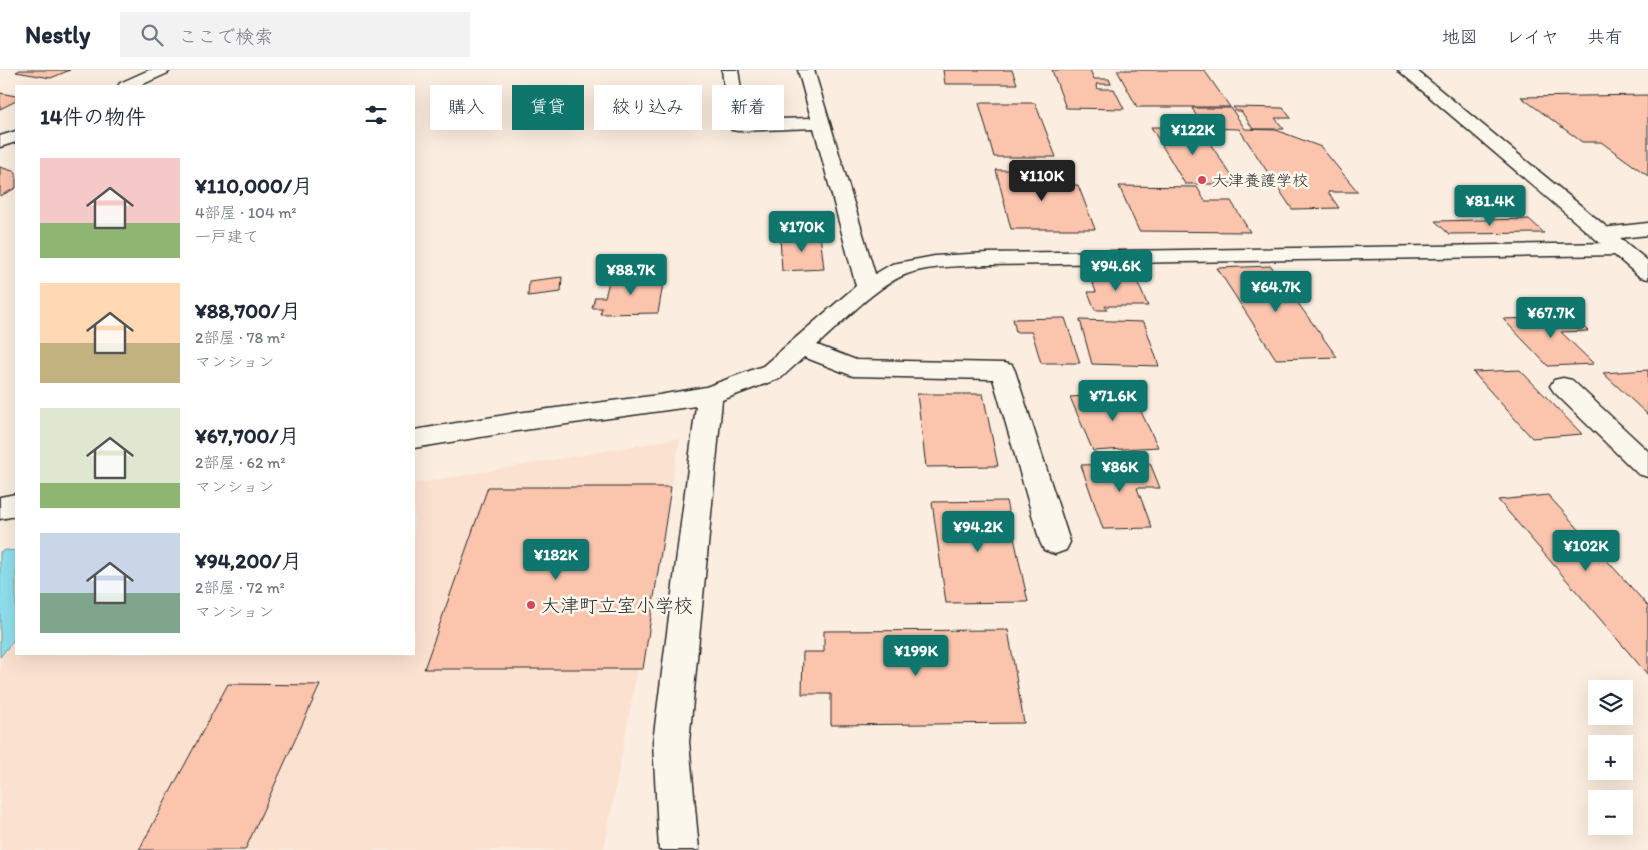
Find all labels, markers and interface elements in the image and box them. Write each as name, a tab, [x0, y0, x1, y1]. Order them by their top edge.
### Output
search box	[120, 12, 470, 57]
text: Nestly	[25, 20, 90, 49]
icon: search	[138, 21, 166, 49]
text: ここで検索	[178, 25, 273, 48]
text: 地図	[1442, 26, 1478, 48]
text: レイヤ	[1506, 26, 1559, 48]
text: 共有	[1587, 26, 1623, 48]
chip: 購入	[430, 85, 502, 130]
chip: 賃貸	[512, 85, 584, 130]
chip: 絞り込み	[594, 85, 702, 130]
chip: 新着	[712, 85, 784, 130]
icon: filters	[362, 101, 390, 129]
text: 14件の物件	[40, 104, 146, 129]
pin: ¥122K	[1158, 114, 1228, 156]
text: ¥122K	[1171, 120, 1215, 139]
pin: ¥110K	[1007, 160, 1077, 202]
text: ¥110K	[1020, 166, 1064, 185]
place label: 大津養護学校	[1212, 171, 1308, 190]
text: ¥110,000/月	[195, 173, 313, 198]
marker: 大津養護学校	[1196, 174, 1208, 186]
icon: home	[80, 178, 140, 238]
pin: ¥81.4K	[1449, 184, 1531, 227]
text: ¥81.4K	[1466, 191, 1514, 210]
text: 4部屋 · 104 m²	[195, 203, 297, 222]
pin: ¥170K	[767, 210, 837, 253]
text: ¥170K	[780, 217, 824, 236]
text: 一戸建て	[195, 227, 259, 246]
pin: ¥94.6K	[1075, 250, 1157, 292]
pin: ¥88.7K	[590, 254, 672, 296]
text: ¥94.6K	[1091, 256, 1141, 275]
text: ¥88.7K	[607, 260, 655, 279]
pin: ¥64.7K	[1235, 270, 1317, 313]
text: ¥64.7K	[1251, 277, 1301, 296]
pin: ¥67.7K	[1510, 296, 1592, 339]
text: ¥88,700/月	[195, 298, 301, 323]
icon: home	[80, 303, 140, 363]
text: ¥67.7K	[1527, 303, 1575, 322]
text: 2部屋 · 78 m²	[195, 328, 285, 347]
text: マンション	[195, 352, 274, 371]
pin: ¥71.6K	[1072, 380, 1154, 422]
text: ¥71.6K	[1090, 386, 1136, 405]
text: ¥67,700/月	[195, 423, 299, 448]
icon: home	[80, 428, 140, 488]
pin: ¥86K	[1090, 450, 1150, 493]
text: 2部屋 · 62 m²	[195, 453, 285, 472]
text: ¥86K	[1102, 457, 1138, 476]
text: マンション	[195, 477, 274, 496]
pin: ¥94.2K	[937, 510, 1019, 553]
text: ¥94.2K	[953, 517, 1003, 536]
pin: ¥102K	[1551, 530, 1621, 572]
text: ¥102K	[1564, 536, 1608, 555]
pin: ¥182K	[521, 538, 591, 581]
text: ¥182K	[534, 545, 578, 564]
text: ¥94,200/月	[195, 548, 302, 573]
icon: home	[80, 553, 140, 613]
text: 2部屋 · 72 m²	[195, 578, 285, 597]
place label: 大津町立室小学校	[541, 594, 693, 617]
marker: 大津町立室小学校	[525, 599, 537, 611]
text: マンション	[195, 602, 274, 621]
pin: ¥199K	[881, 634, 951, 677]
text: ¥199K	[894, 641, 938, 660]
map controls	[1588, 680, 1633, 835]
button: layers	[1588, 680, 1633, 725]
button: +	[1588, 735, 1633, 780]
button: −	[1588, 790, 1633, 835]

